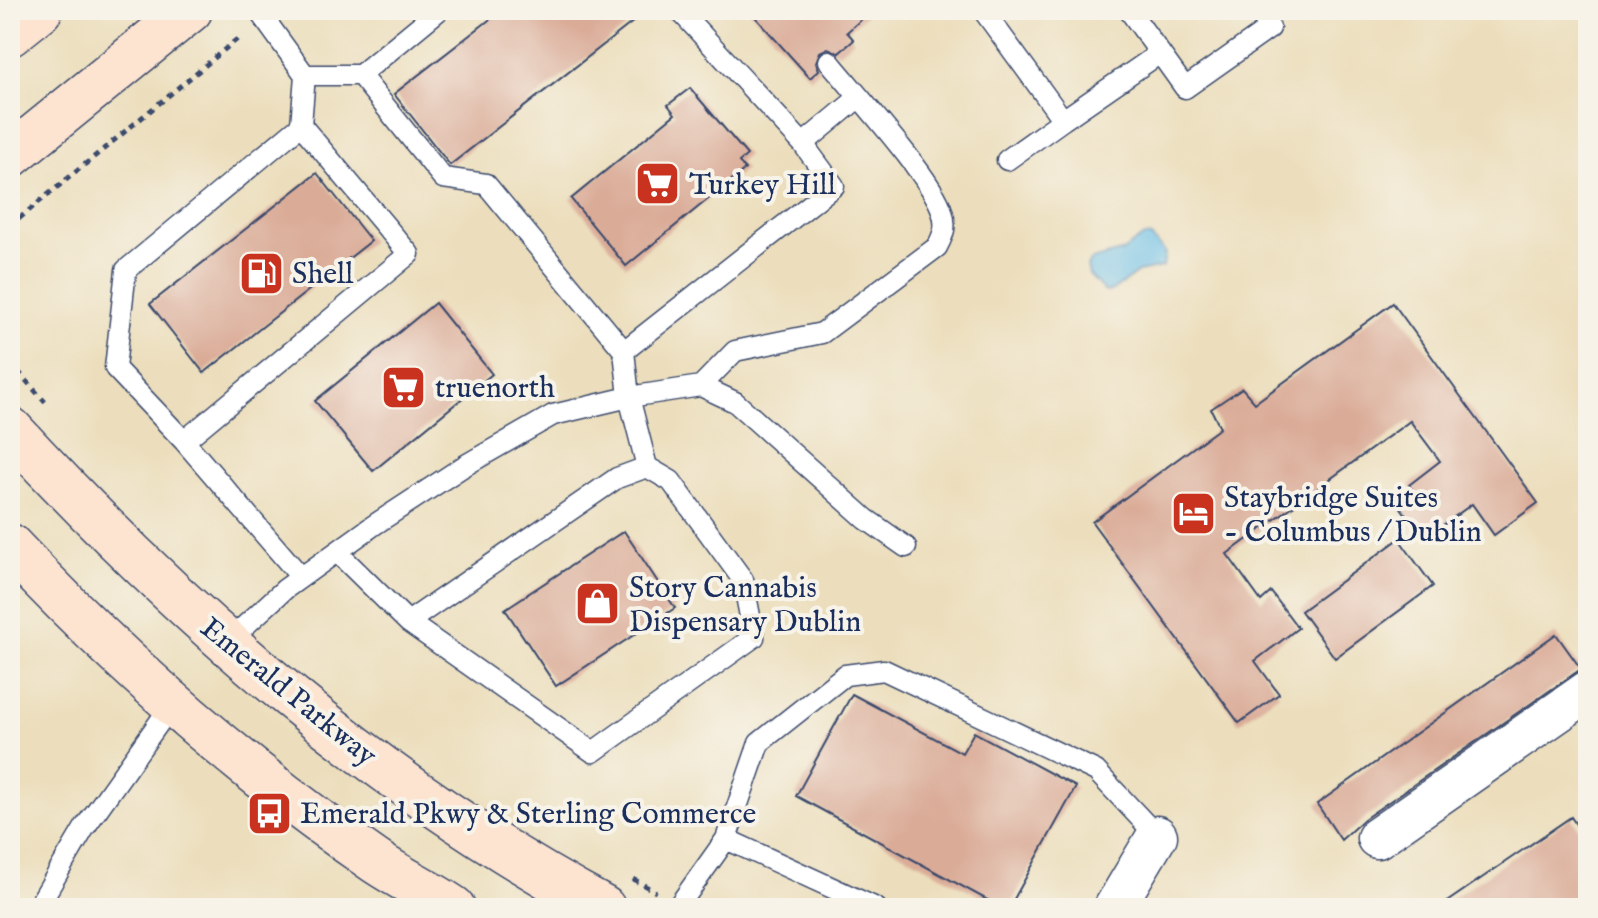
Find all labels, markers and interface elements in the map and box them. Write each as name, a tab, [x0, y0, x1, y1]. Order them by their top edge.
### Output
supermarket icon: Turkey Hill	[634, 160, 682, 208]
place label: Turkey Hill	[689, 167, 837, 205]
fuel station icon: Shell	[237, 249, 285, 297]
place label: Shell	[292, 256, 354, 294]
supermarket icon: truenorth	[380, 363, 428, 411]
place label: truenorth	[435, 370, 555, 408]
place label: Staybridge Suites - Columbus / Dublin	[1224, 480, 1482, 552]
hotel icon: Staybridge Suites - Columbus / Dublin	[1169, 490, 1217, 538]
place label: Story Cannabis Dispensary Dublin	[629, 570, 861, 642]
shop icon: Story Cannabis Dispensary Dublin	[574, 580, 622, 628]
street label: Emerald Parkway	[192, 610, 384, 776]
bus stop icon: Emerald Pkwy & Sterling Commerce	[245, 789, 293, 837]
place label: Emerald Pkwy & Sterling Commerce	[300, 796, 756, 834]

